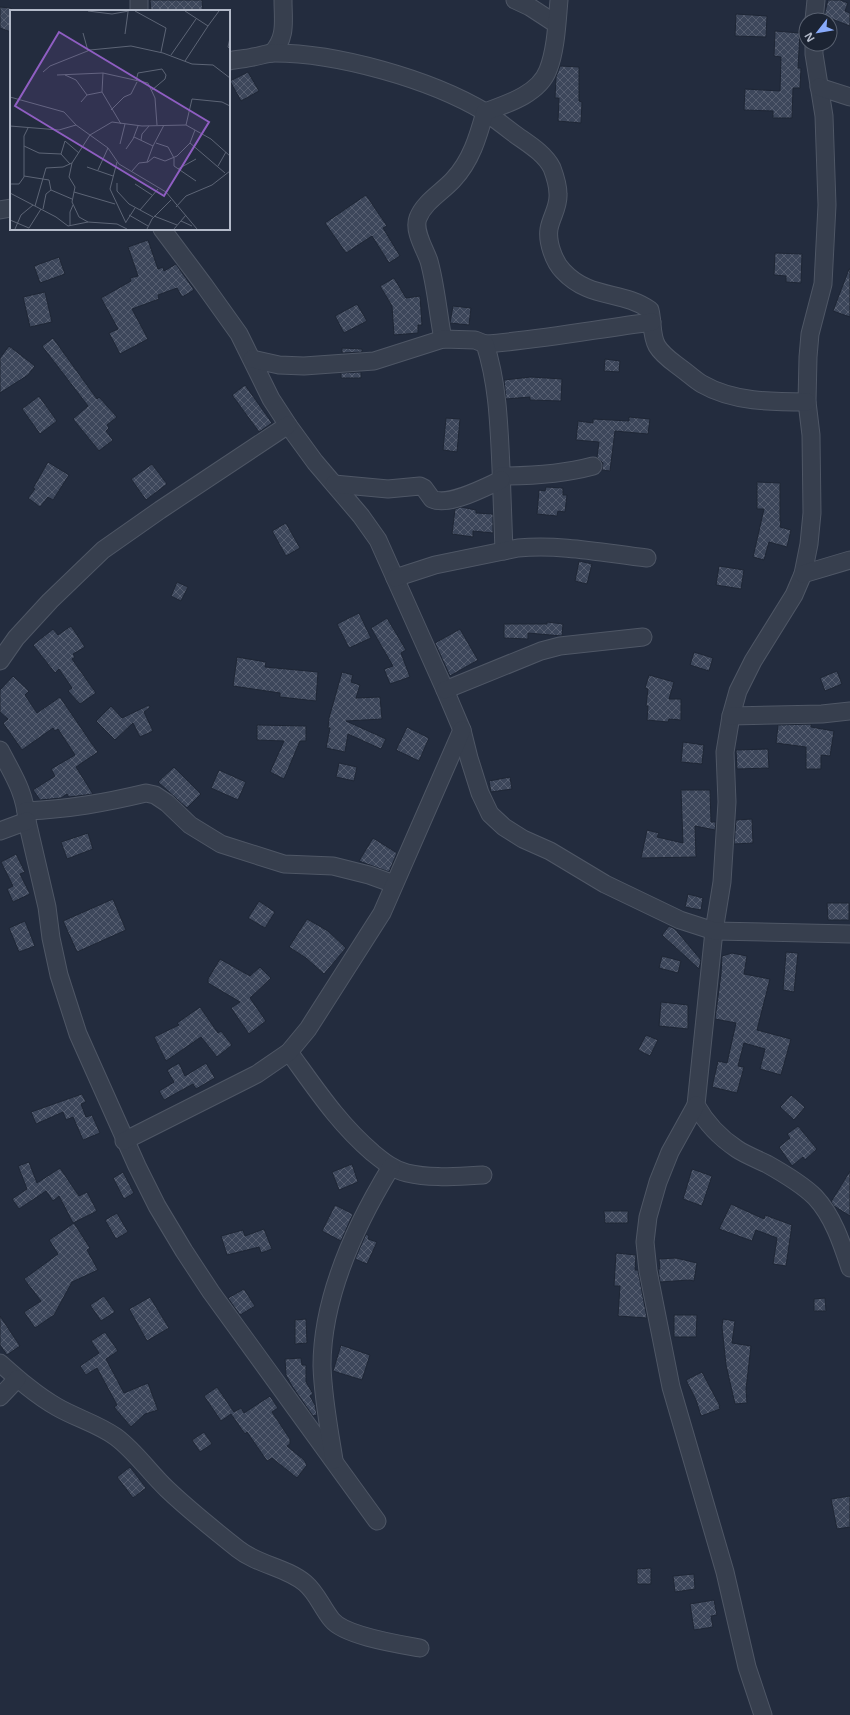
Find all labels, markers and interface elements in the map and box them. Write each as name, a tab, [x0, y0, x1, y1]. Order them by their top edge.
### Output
inset map	[10, 10, 230, 230]
north arrow	[798, 12, 838, 52]
text: N	[800, 30, 818, 45]

